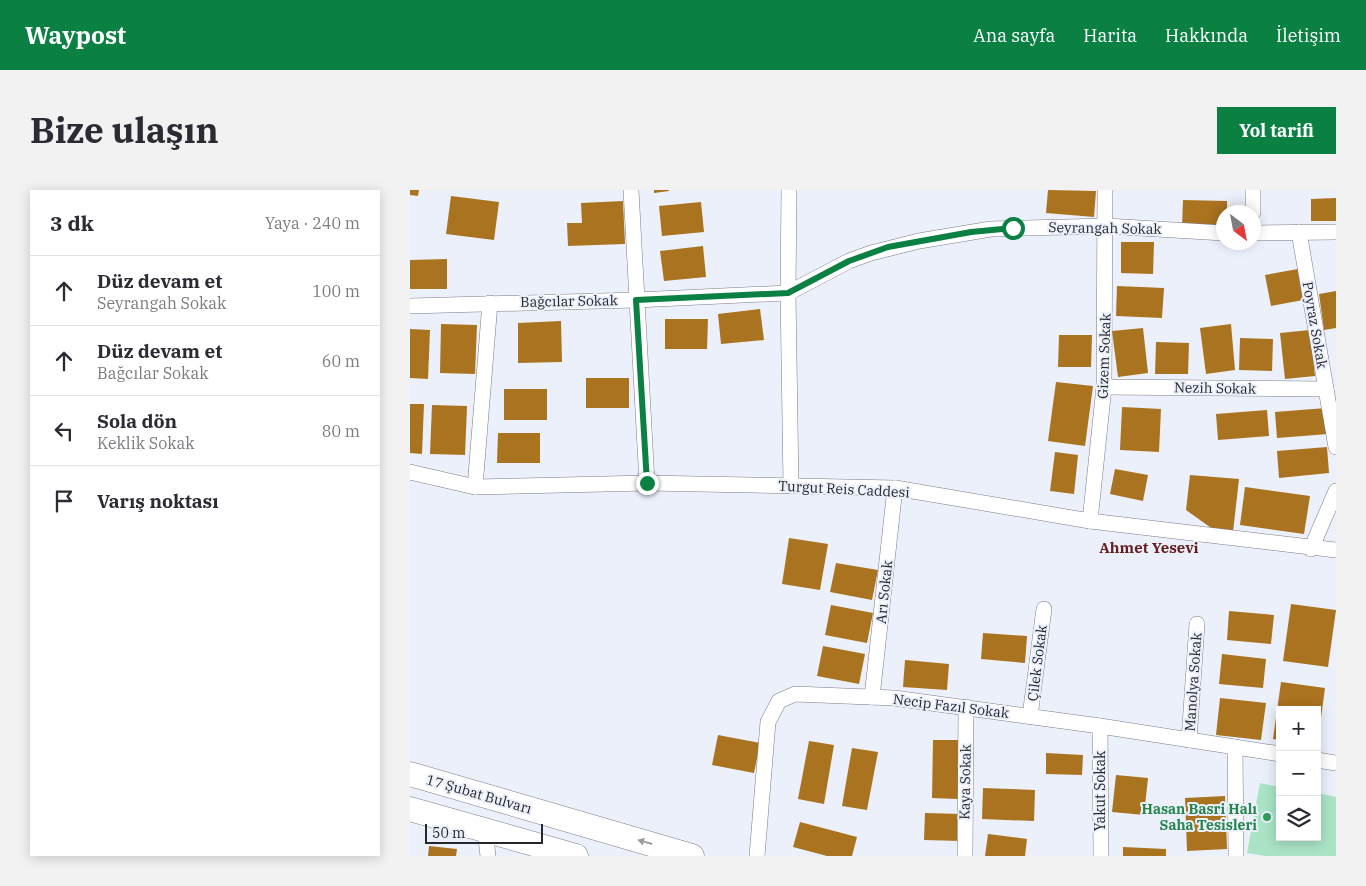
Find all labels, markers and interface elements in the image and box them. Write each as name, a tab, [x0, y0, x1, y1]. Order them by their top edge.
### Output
text: Waypost	[25, 19, 126, 51]
text: Ana sayfa	[973, 24, 1055, 47]
text: Harita	[1083, 24, 1137, 47]
text: Hakkında	[1165, 24, 1248, 47]
text: İletişim	[1276, 24, 1341, 47]
text: Bize ulaşın	[30, 107, 219, 153]
button: Yol tarifi	[1217, 107, 1336, 154]
north arrow	[1216, 205, 1261, 250]
text: 3 dk	[50, 209, 94, 237]
text: Yaya · 240 m	[265, 213, 360, 233]
route start	[1002, 217, 1025, 240]
street label: Seyrangah Sokak	[1048, 218, 1163, 238]
text: Düz devam et	[97, 269, 222, 293]
icon: ahead	[50, 277, 78, 305]
street label: Poyraz Sokak	[1298, 280, 1332, 371]
text: 100 m	[312, 281, 360, 301]
street label: Bağcılar Sokak	[520, 291, 619, 311]
text: Seyrangah Sokak	[97, 293, 226, 313]
street label: Gizem Sokak	[1094, 312, 1115, 399]
text: Düz devam et	[97, 339, 222, 363]
icon: ahead	[50, 347, 78, 375]
text: 60 m	[322, 351, 360, 371]
text: Bağcılar Sokak	[97, 363, 209, 383]
street label: Nezih Sokak	[1174, 378, 1257, 398]
text: Sola dön	[97, 409, 177, 433]
icon: left	[50, 417, 78, 445]
text: 80 m	[322, 421, 360, 441]
text: Keklik Sokak	[97, 433, 195, 453]
route end	[636, 472, 659, 495]
street label: Turgut Reis Caddesi	[778, 477, 910, 501]
icon: arrive	[50, 487, 78, 515]
text: Varış noktası	[97, 489, 219, 513]
district label: Ahmet Yesevi	[1099, 538, 1199, 557]
street label: Arı Sokak	[872, 559, 896, 625]
street label: Çilek Sokak	[1023, 623, 1051, 702]
street label: Manolya Sokak	[1181, 631, 1205, 732]
street label: Necip Fazıl Sokak	[892, 690, 1011, 722]
map controls	[1276, 706, 1321, 841]
button: +	[1276, 706, 1321, 751]
street label: Kaya Sokak	[955, 743, 975, 820]
street label: Yakut Sokak	[1091, 750, 1109, 831]
button: −	[1276, 751, 1321, 796]
street label: 17 Şubat Bulvarı	[424, 770, 534, 818]
button: layers	[1276, 796, 1321, 841]
place label: Hasan Basri Halı Saha Tesisleri	[1142, 800, 1257, 834]
marker: Hasan Basri Halı Saha Tesisleri	[1261, 811, 1273, 823]
scale bar	[425, 821, 542, 844]
text: 50 m	[432, 824, 465, 842]
one-way arrow	[638, 838, 653, 846]

